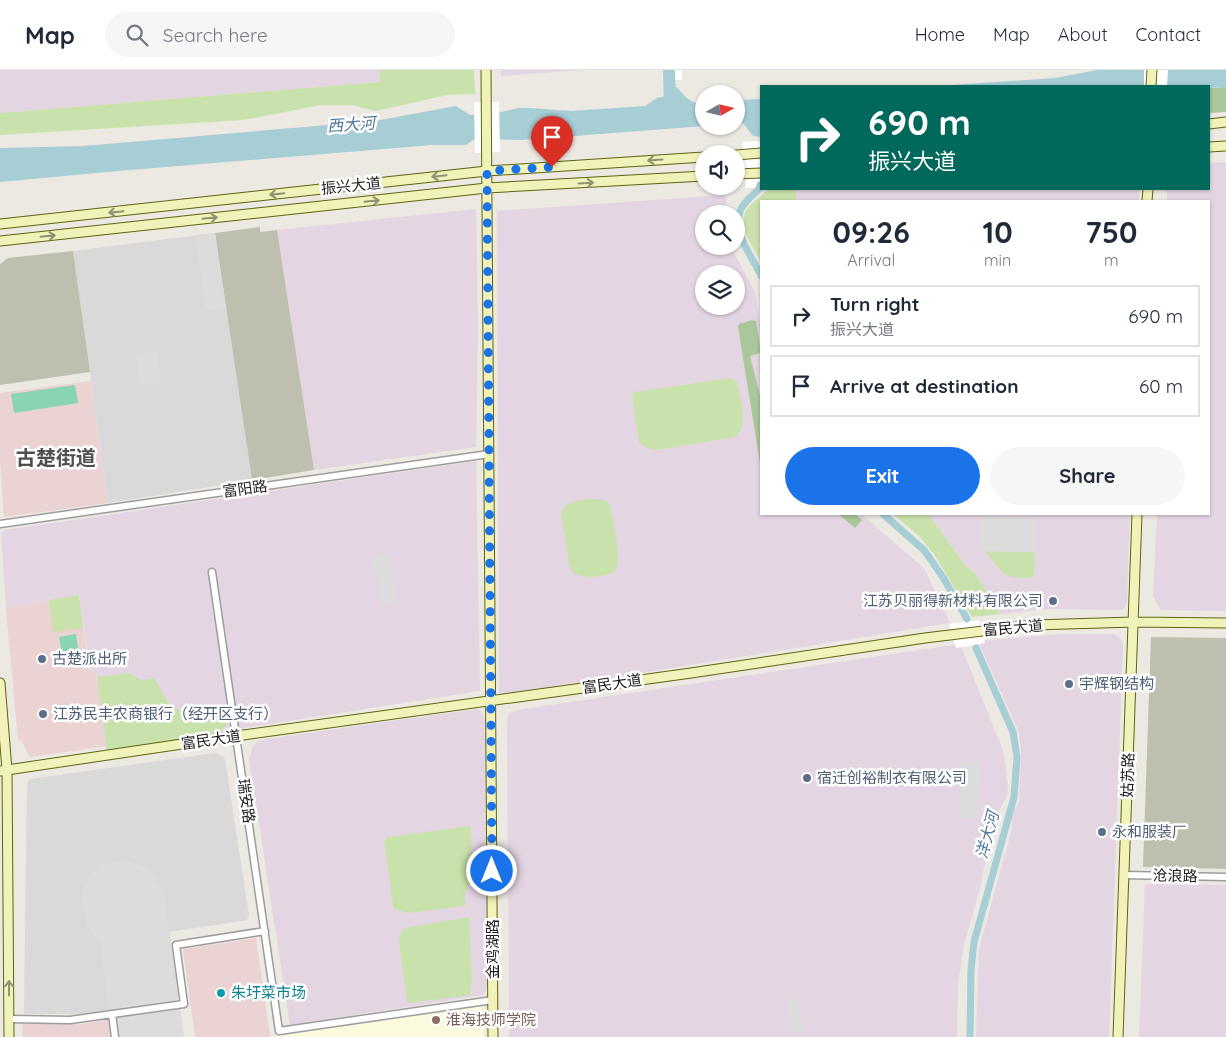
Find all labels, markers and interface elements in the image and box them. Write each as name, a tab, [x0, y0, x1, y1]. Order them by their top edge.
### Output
search box	[105, 12, 455, 57]
text: Map	[25, 20, 75, 50]
icon: search	[123, 21, 151, 49]
text: Search here	[163, 23, 268, 47]
text: Home	[915, 23, 965, 46]
text: Map	[993, 23, 1030, 46]
text: About	[1058, 23, 1108, 46]
text: Contact	[1136, 23, 1201, 46]
north arrow	[695, 85, 745, 135]
map controls	[695, 85, 745, 315]
text: 690 m	[868, 100, 971, 144]
icon: right	[785, 105, 850, 170]
water label: 西大河	[326, 112, 379, 136]
pin	[531, 116, 573, 167]
icon: arrive	[538, 123, 566, 151]
button: sound	[695, 145, 745, 195]
text: 振兴大道	[868, 147, 956, 175]
one-way arrow	[647, 155, 663, 165]
one-way arrow	[431, 171, 447, 181]
street label: 振兴大道	[320, 173, 382, 198]
one-way arrow	[577, 178, 593, 187]
one-way arrow	[270, 189, 286, 199]
one-way arrow	[363, 196, 379, 206]
button: search	[695, 205, 745, 255]
one-way arrow	[108, 207, 124, 217]
one-way arrow	[202, 213, 218, 223]
text: 09:26	[833, 213, 910, 251]
text: 10	[983, 213, 1013, 251]
text: 750	[1085, 213, 1137, 251]
one-way arrow	[40, 231, 56, 241]
text: Arrival	[847, 250, 895, 270]
text: min	[984, 250, 1011, 270]
text: m	[1104, 250, 1119, 270]
button: layers	[695, 265, 745, 315]
text: Turn right	[830, 292, 919, 316]
icon: right	[787, 302, 815, 330]
text: 690 m	[1128, 304, 1183, 328]
text: 振兴大道	[830, 319, 894, 339]
icon: arrive	[787, 372, 815, 400]
text: Arrive at destination	[830, 374, 1019, 398]
text: 60 m	[1139, 374, 1183, 398]
district label: 古楚街道	[16, 445, 96, 470]
button: Exit	[785, 447, 980, 505]
button: Share	[990, 447, 1185, 505]
street label: 富阳路	[221, 476, 269, 501]
place label: 江苏贝丽得新材料有限公司	[863, 591, 1043, 610]
marker: 江苏贝丽得新材料有限公司	[1047, 595, 1059, 607]
street label: 富民大道	[982, 615, 1044, 640]
place label: 古楚派出所	[52, 649, 127, 668]
marker: 古楚派出所	[36, 653, 48, 665]
street label: 富民大道	[581, 670, 643, 697]
place label: 宇辉钢结构	[1079, 674, 1154, 693]
marker: 宇辉钢结构	[1063, 678, 1075, 690]
place label: 江苏民丰农商银行（经开区支行）	[53, 704, 278, 723]
marker: 江苏民丰农商银行（经开区支行）	[37, 708, 49, 720]
street label: 富民大道	[180, 726, 242, 753]
street label: 姑苏路	[1117, 752, 1138, 798]
place label: 宿迁创裕制衣有限公司	[817, 768, 967, 787]
marker: 宿迁创裕制衣有限公司	[801, 772, 813, 784]
street label: 瑞安路	[234, 777, 259, 825]
water label: 洋大河	[971, 806, 1004, 861]
place label: 永和服装厂	[1112, 822, 1187, 841]
marker: 永和服装厂	[1096, 826, 1108, 838]
position arrow	[465, 844, 517, 896]
street label: 沧浪路	[1152, 866, 1198, 885]
street label: 金鸡湖路	[483, 919, 502, 979]
one-way arrow	[4, 981, 14, 997]
place label: 朱圩菜市场	[231, 983, 306, 1002]
marker: 朱圩菜市场	[215, 987, 227, 999]
place label: 淮海技师学院	[446, 1010, 536, 1029]
marker: 淮海技师学院	[430, 1014, 442, 1026]

